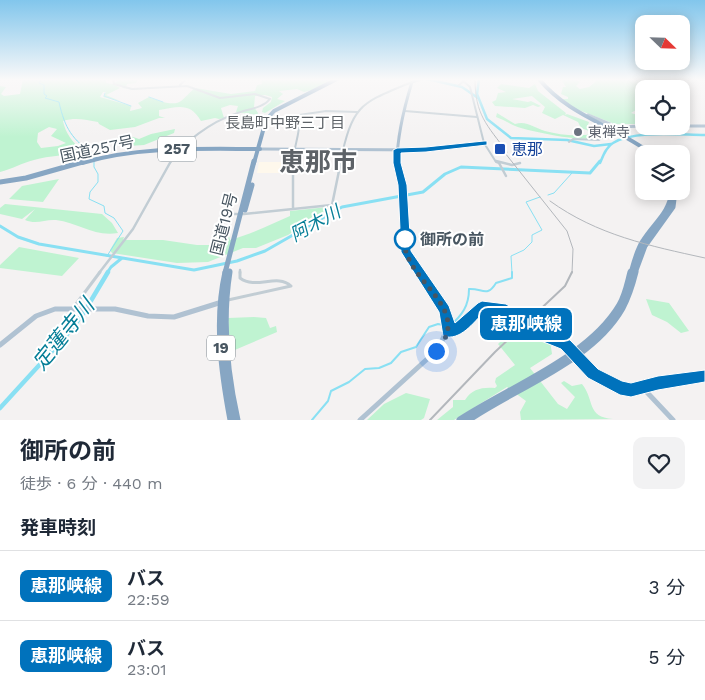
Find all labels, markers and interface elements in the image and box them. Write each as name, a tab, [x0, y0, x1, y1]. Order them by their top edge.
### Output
north arrow	[635, 15, 690, 70]
map controls	[635, 15, 690, 200]
button: locate	[635, 80, 690, 135]
district label: 長島町中野三丁目	[225, 114, 345, 132]
place label: 東禅寺	[588, 124, 630, 140]
marker: 東禅寺	[572, 126, 584, 138]
street label: 国道257号	[58, 132, 136, 166]
road number: 257	[158, 136, 196, 162]
place label: 恵那	[511, 140, 543, 159]
marker: 恵那	[493, 142, 507, 156]
button: layers	[635, 145, 690, 200]
district label: 恵那市	[279, 147, 357, 177]
street label: 国道19号	[207, 191, 241, 257]
water label: 阿木川	[286, 200, 345, 245]
marker: 御所の前	[394, 228, 416, 250]
place label: 御所の前	[420, 230, 484, 249]
water label: 定蓮寺川	[27, 292, 100, 375]
line badge: 恵那峡線	[491, 308, 561, 340]
text: 恵那峡線	[490, 313, 562, 334]
road number: 19	[207, 336, 235, 360]
your location	[424, 339, 449, 364]
text: 御所の前	[20, 437, 116, 465]
button: heart	[633, 437, 685, 489]
text: 徒歩 · 6 分 · 440 m	[20, 474, 162, 493]
text: 発車時刻	[20, 516, 96, 539]
text: バス	[127, 567, 165, 590]
text: 恵那峡線	[30, 575, 102, 596]
text: 3 分	[648, 576, 685, 599]
text: 22:59	[127, 590, 170, 609]
text: バス	[127, 637, 165, 660]
text: 恵那峡線	[30, 645, 102, 666]
text: 5 分	[648, 646, 685, 669]
text: 23:01	[127, 660, 167, 679]

